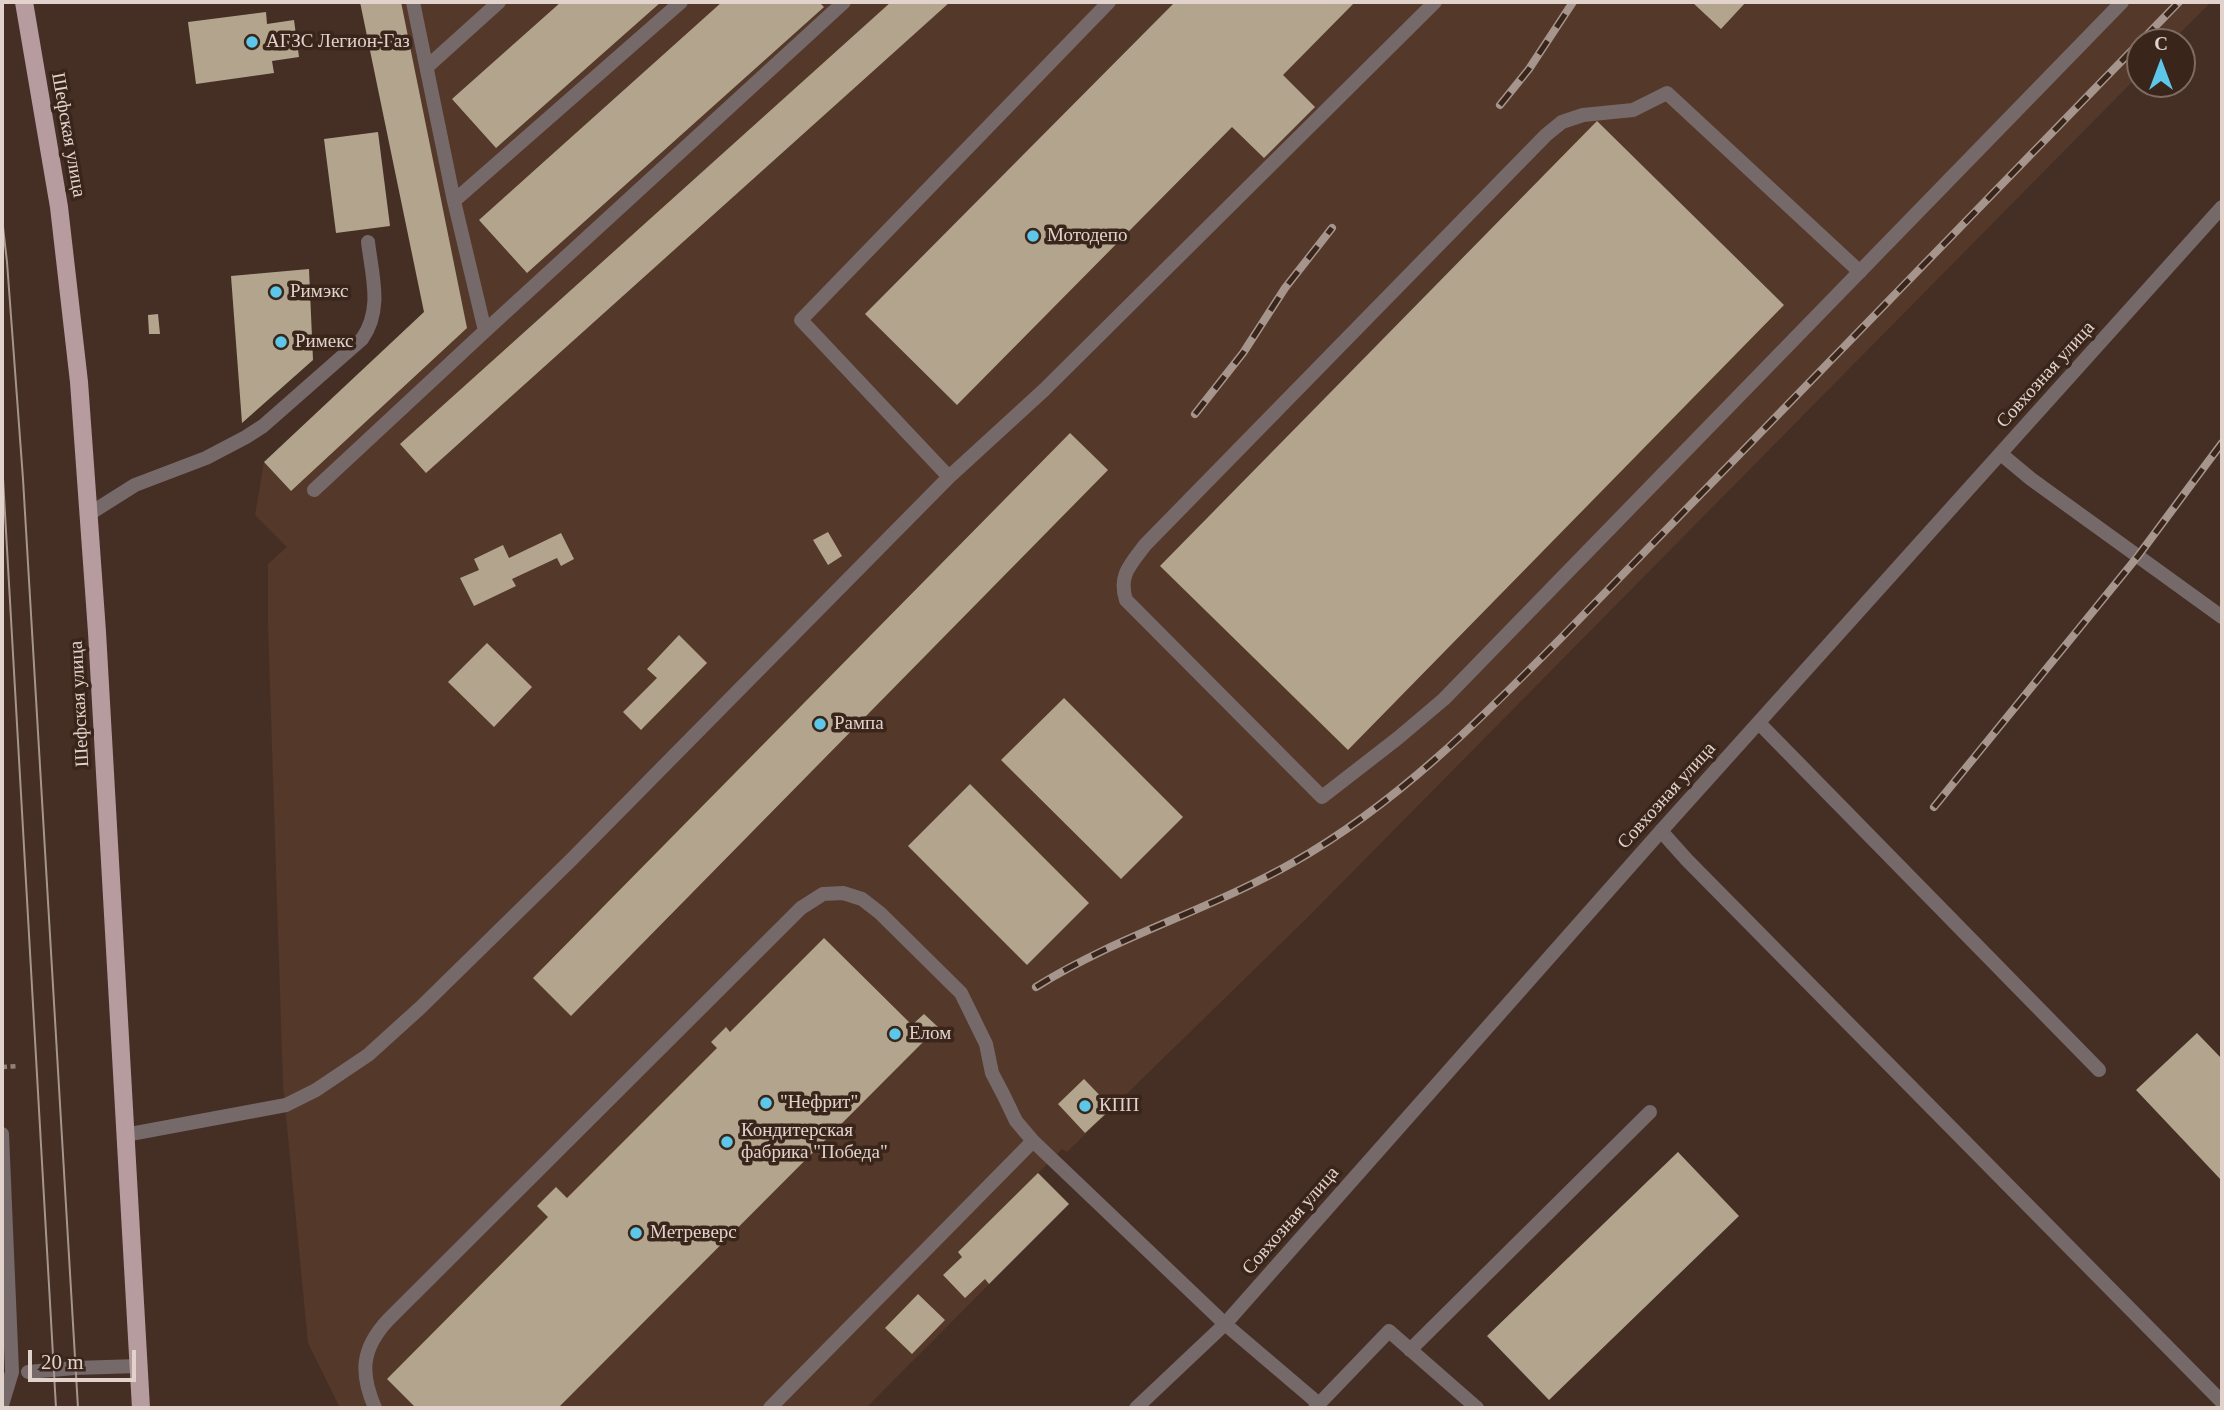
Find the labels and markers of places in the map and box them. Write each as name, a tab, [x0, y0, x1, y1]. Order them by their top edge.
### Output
place label: АГЗС Легион-Газ	[266, 31, 410, 53]
marker: АГЗС Легион-Газ	[244, 34, 260, 50]
place label: Мотодепо	[1047, 225, 1127, 247]
marker: Мотодепо	[1025, 228, 1041, 244]
place label: Римэкс	[290, 281, 348, 303]
marker: Римэкс	[268, 284, 284, 300]
place label: Римекс	[295, 331, 353, 353]
marker: Римекс	[273, 334, 289, 350]
place label: Рампа	[834, 713, 884, 735]
marker: Рампа	[812, 716, 828, 732]
place label: Елом	[909, 1023, 951, 1045]
marker: Елом	[887, 1026, 903, 1042]
place label: "Нефрит"	[780, 1092, 858, 1114]
marker: "Нефрит"	[758, 1095, 774, 1111]
place label: КПП	[1099, 1095, 1139, 1117]
marker: КПП	[1077, 1098, 1093, 1114]
place label: Кондитерская фабрика "Победа"	[741, 1120, 888, 1164]
marker: Кондитерская фабрика "Победа"	[719, 1134, 735, 1150]
place label: Метреверс	[650, 1222, 737, 1244]
marker: Метреверс	[628, 1225, 644, 1241]

